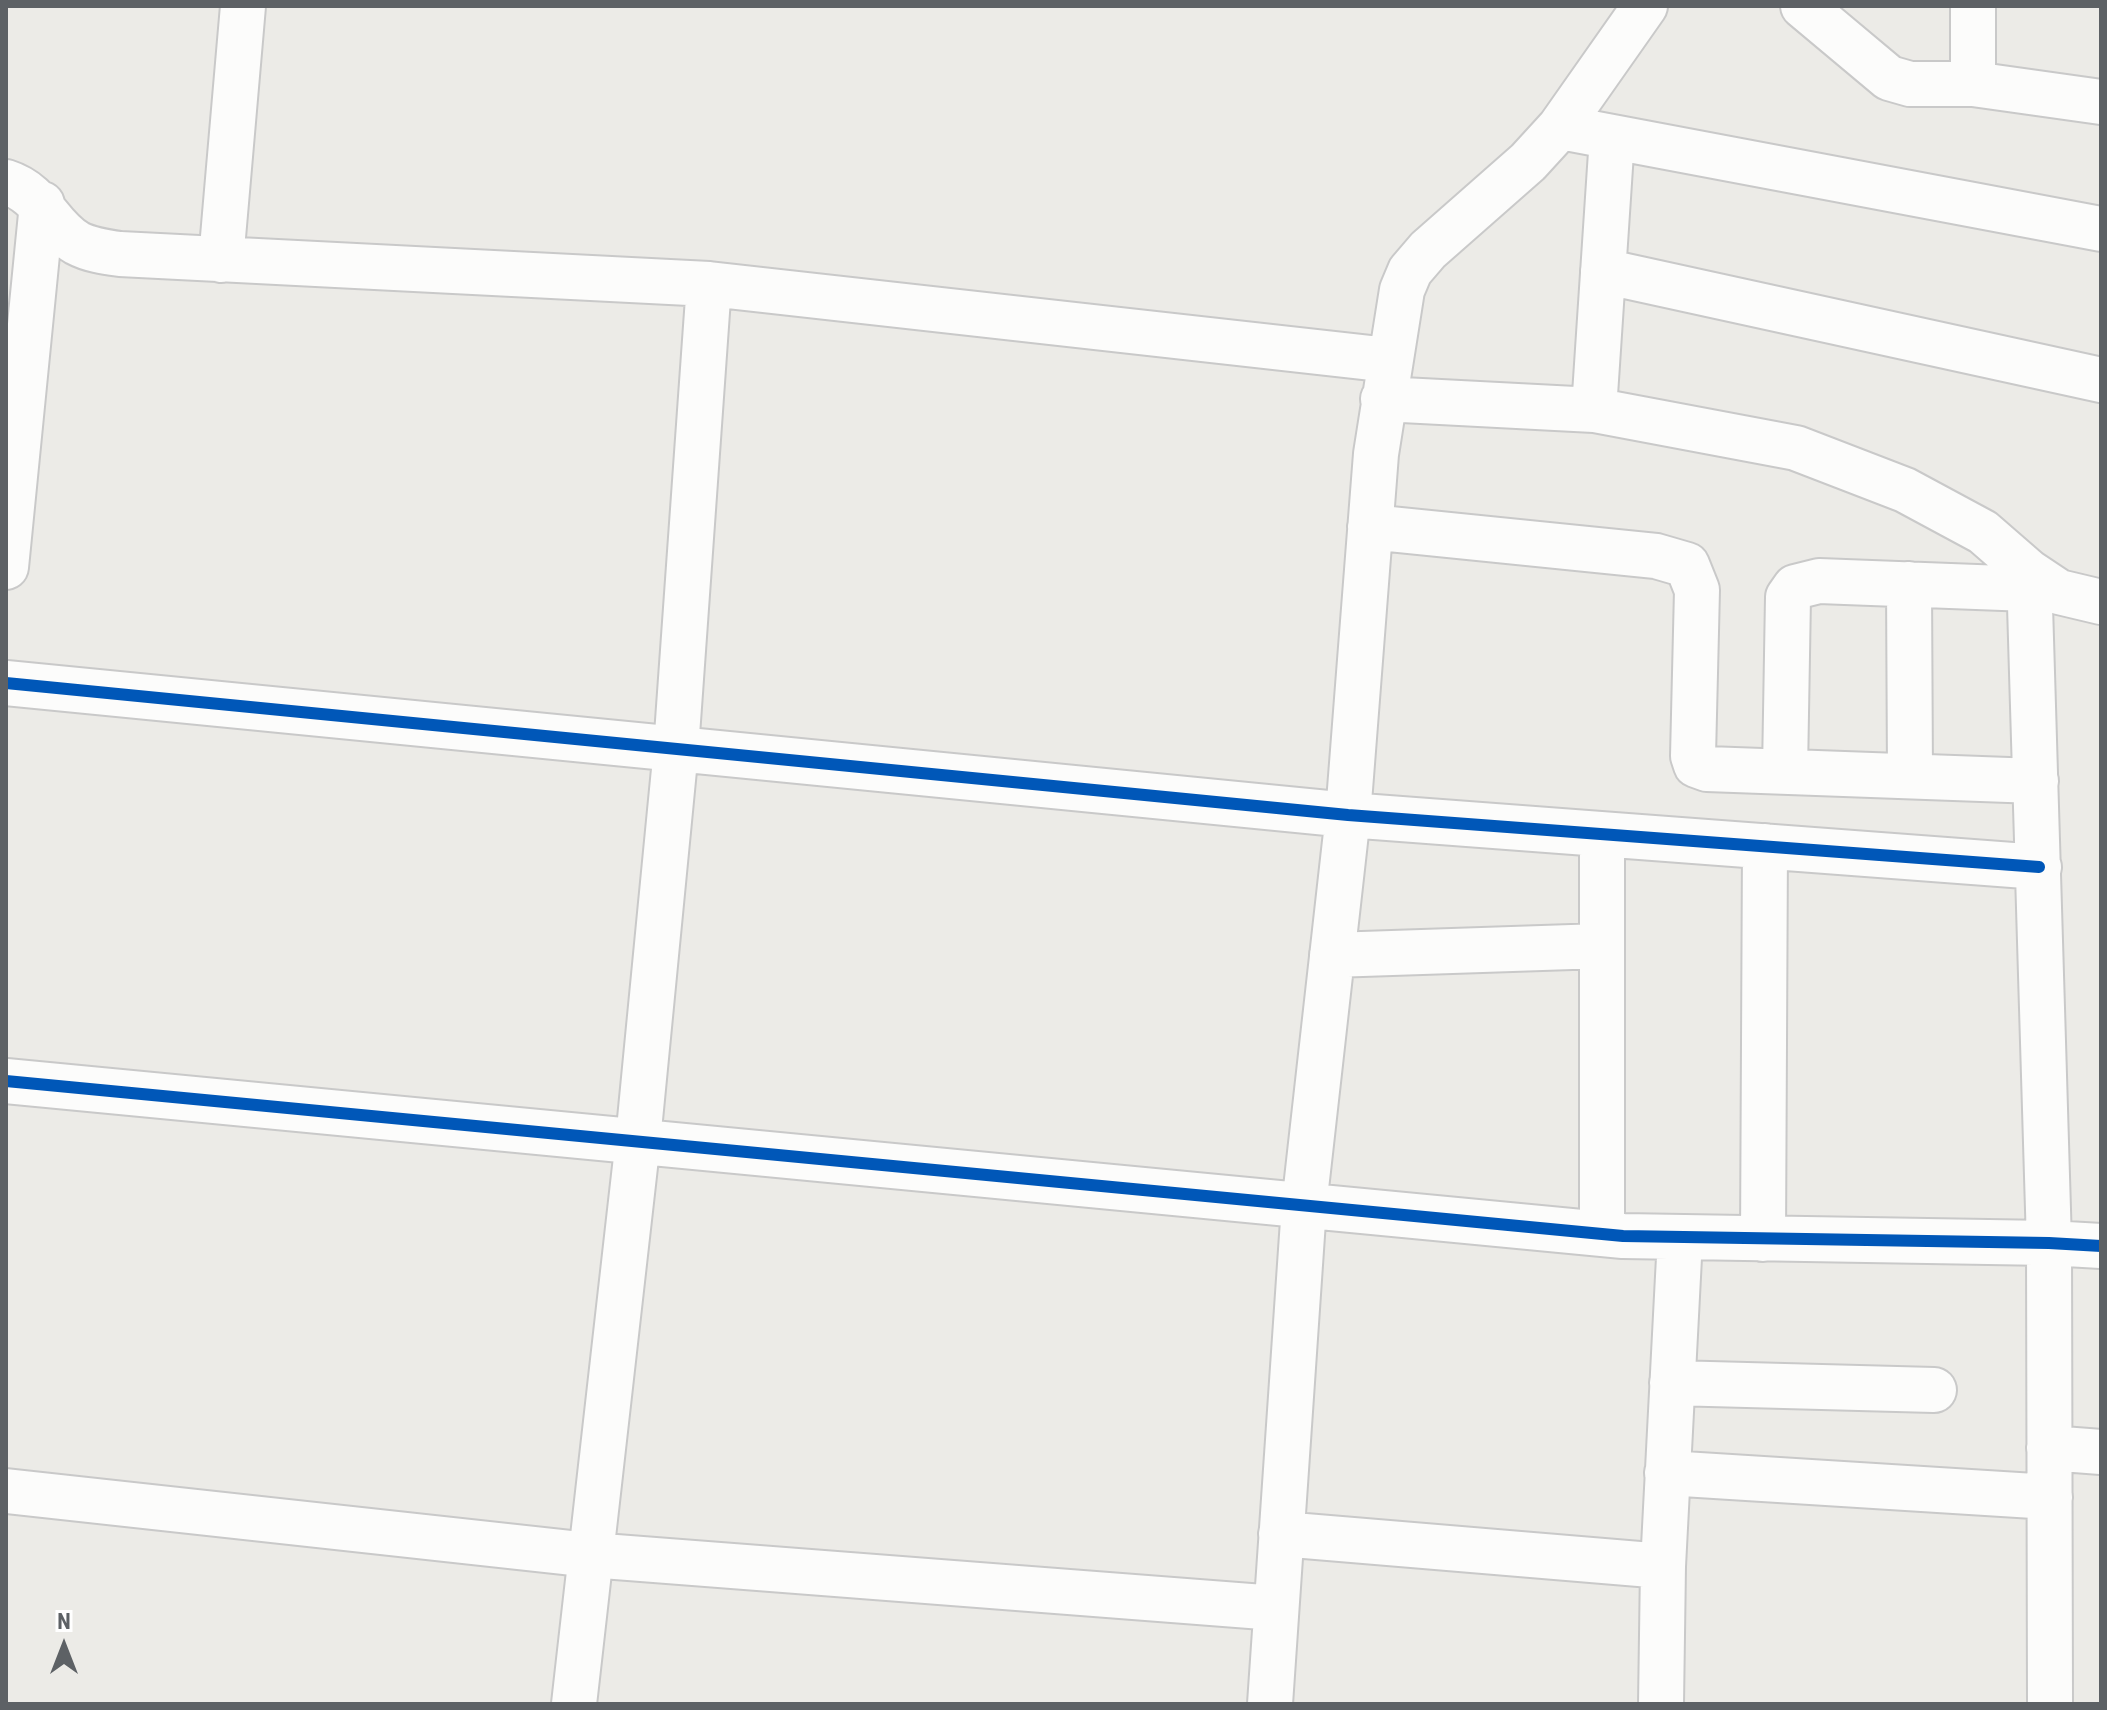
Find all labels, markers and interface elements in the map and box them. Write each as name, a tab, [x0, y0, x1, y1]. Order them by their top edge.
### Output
north arrow	[24, 1606, 104, 1686]
text: N	[57, 1609, 71, 1634]

